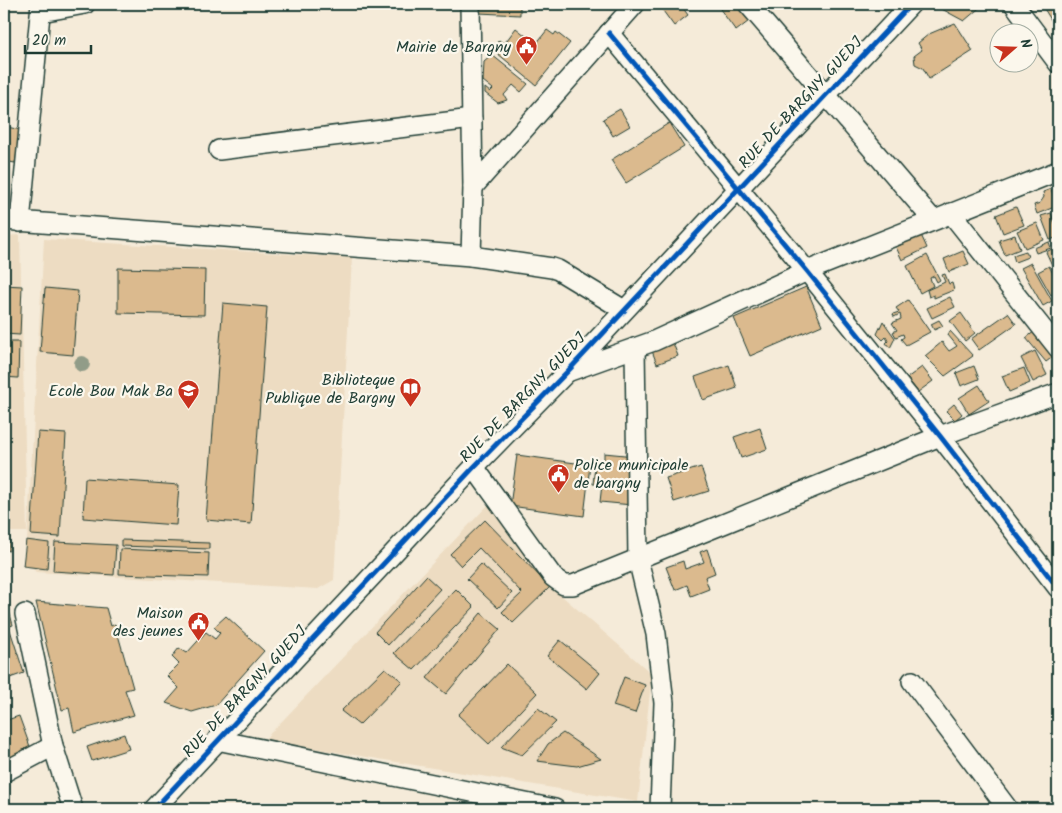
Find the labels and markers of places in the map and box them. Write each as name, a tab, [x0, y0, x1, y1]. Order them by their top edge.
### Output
place label: Mairie de Bargny	[396, 35, 511, 60]
public building icon: Mairie de Bargny	[515, 35, 539, 66]
place label: Biblioteque Publique de Bargny	[265, 368, 395, 411]
library icon: Biblioteque Publique de Bargny	[399, 377, 423, 408]
place label: Ecole Bou Mak Ba	[48, 379, 173, 404]
school or university icon: Ecole Bou Mak Ba	[177, 379, 201, 410]
place label: Police municipale de bargny	[574, 453, 688, 496]
public building icon: Police municipale de bargny	[546, 462, 570, 493]
place label: Maison des jeunes	[113, 601, 183, 644]
public building icon: Maison des jeunes	[187, 610, 211, 641]

